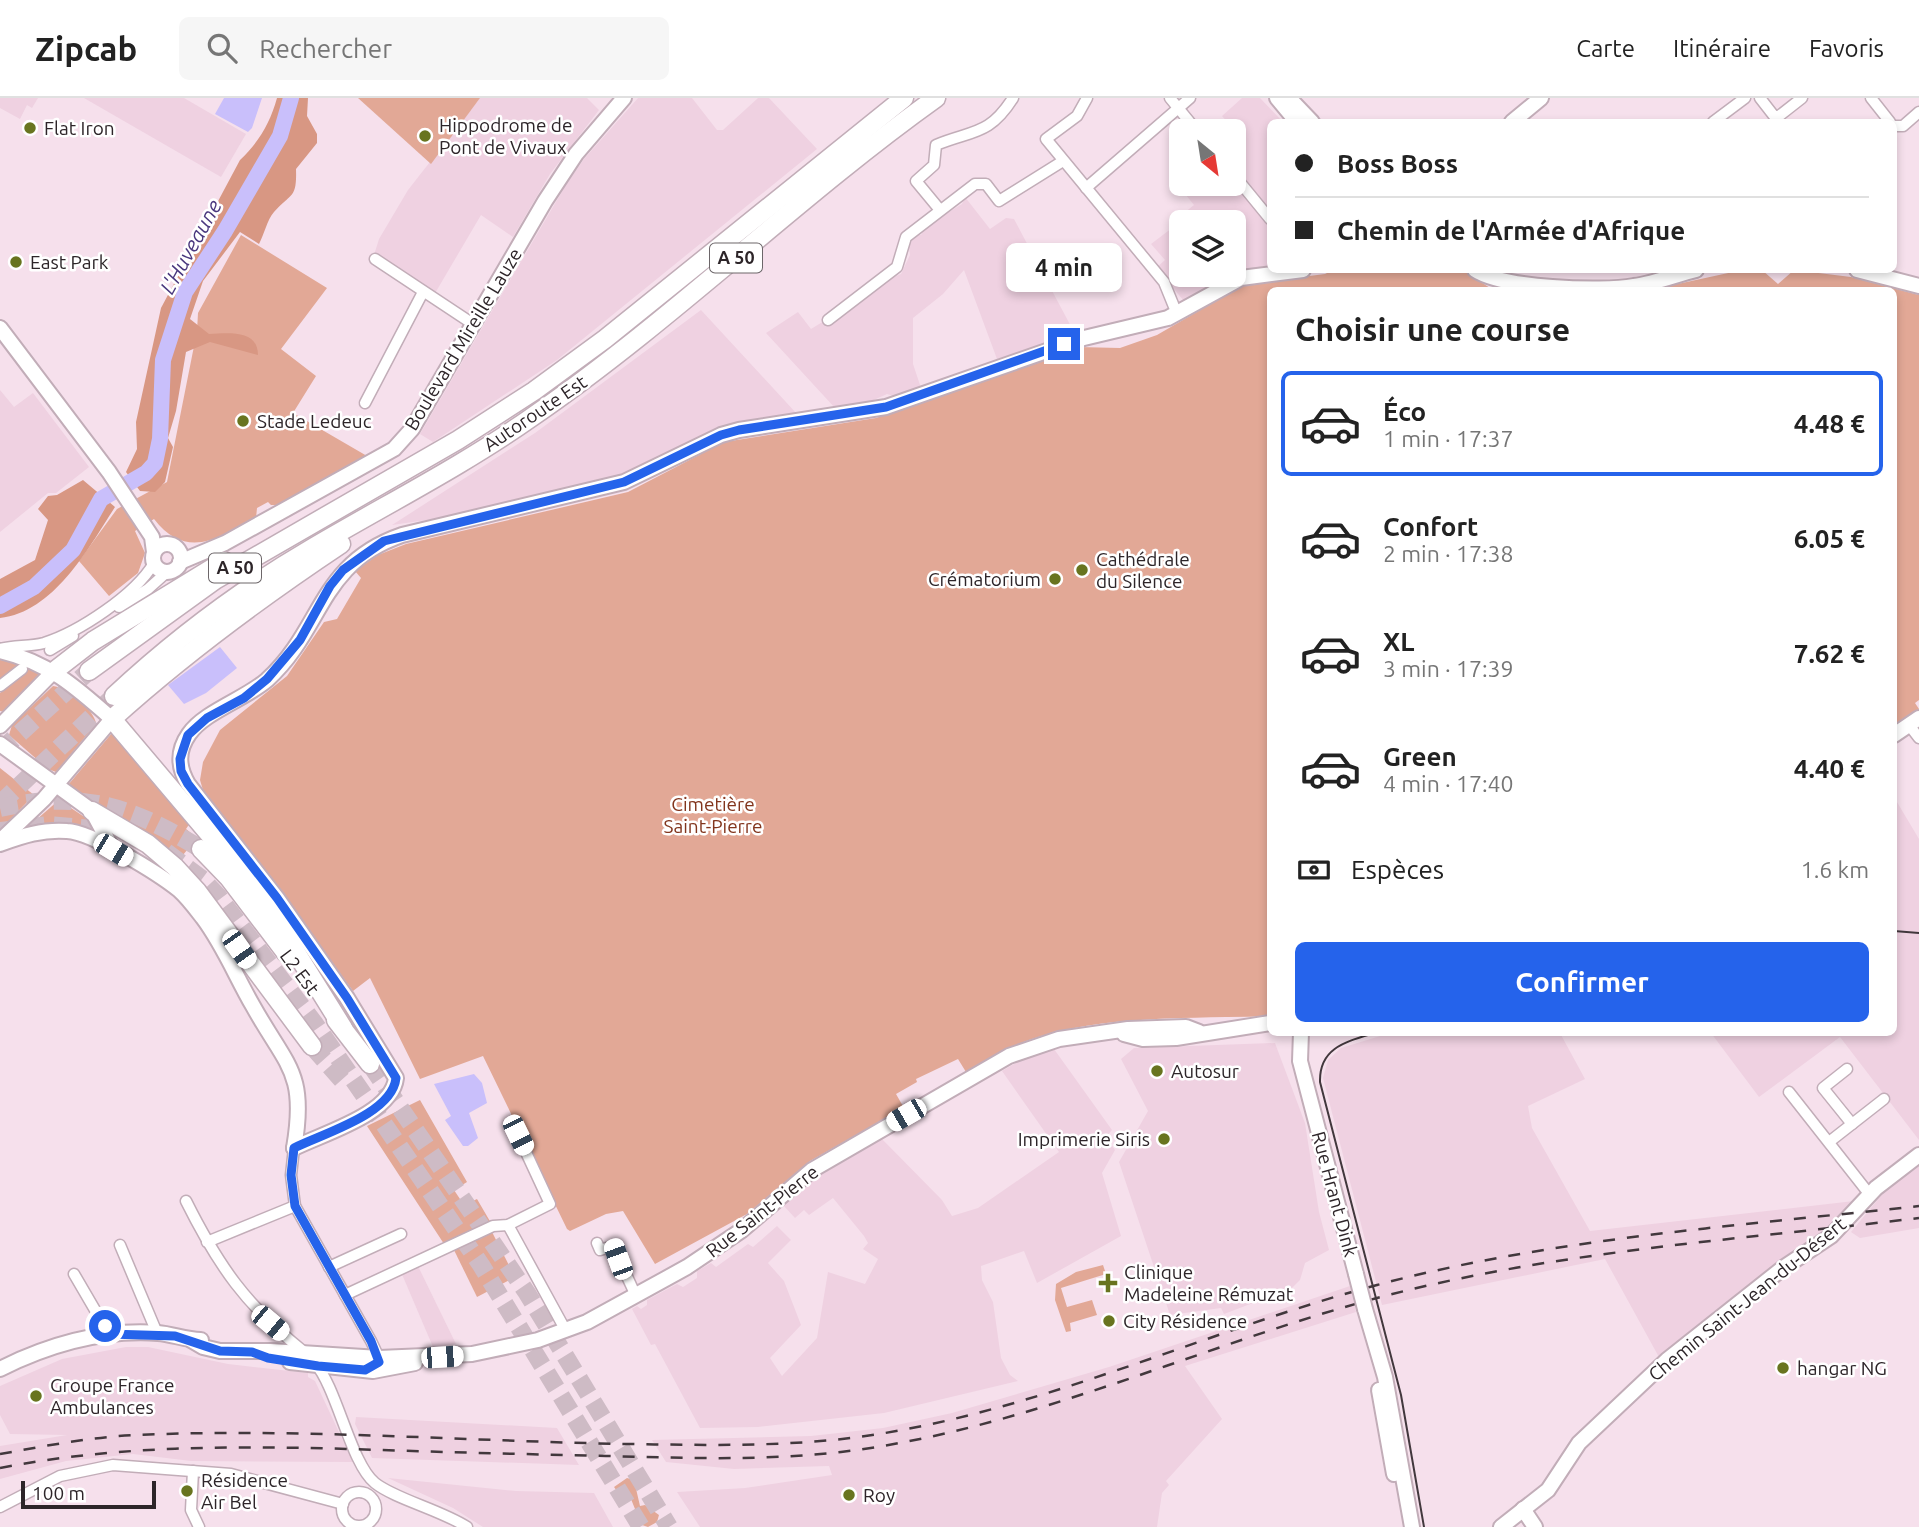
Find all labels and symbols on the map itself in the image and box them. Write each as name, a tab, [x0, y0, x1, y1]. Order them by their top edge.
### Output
place label: Hippodrome de Pont de Vivaux	[439, 114, 572, 158]
place label: Flat Iron	[44, 117, 115, 139]
north arrow	[1169, 119, 1246, 196]
marker: Flat Iron	[22, 120, 38, 136]
marker: Hippodrome de Pont de Vivaux	[417, 128, 433, 144]
water label: L'Huveaune	[154, 195, 226, 298]
callout: 4 min	[1006, 243, 1122, 292]
street label: Boulevard Mireille Lauze	[400, 244, 526, 434]
road number: A 50	[710, 244, 762, 272]
place label: East Park	[30, 251, 109, 273]
marker: East Park	[8, 254, 24, 270]
route end	[1048, 328, 1080, 360]
street label: Autoroute Est	[479, 370, 591, 456]
place label: Stade Ledeuc	[257, 410, 372, 432]
marker: Stade Ledeuc	[235, 413, 251, 429]
place label: Cathédrale du Silence	[1096, 548, 1190, 592]
road number: A 50	[209, 554, 261, 582]
marker: Cathédrale du Silence	[1074, 562, 1090, 578]
place label: Crématorium	[928, 568, 1041, 590]
marker: Crématorium	[1047, 571, 1063, 587]
park label: Cimetière Saint-Pierre	[663, 793, 763, 837]
car	[90, 830, 137, 870]
car	[219, 926, 260, 972]
street label: L2 Est	[276, 945, 324, 999]
place label: Autosur	[1171, 1060, 1239, 1082]
marker: Autosur	[1149, 1063, 1165, 1079]
car	[883, 1095, 930, 1135]
car	[500, 1112, 537, 1158]
place label: Imprimerie Siris	[1018, 1128, 1150, 1150]
street label: Rue Hrant Dink	[1308, 1129, 1362, 1259]
marker: Imprimerie Siris	[1156, 1131, 1172, 1147]
street label: Rue Saint-Pierre	[701, 1160, 823, 1262]
street label: Chemin Saint-Jean-du-Désert	[1644, 1212, 1850, 1385]
car	[601, 1236, 636, 1282]
place label: Clinique Madeleine Rémuzat	[1124, 1261, 1294, 1305]
marker: Clinique Madeleine Rémuzat	[1098, 1273, 1118, 1293]
car	[248, 1301, 293, 1345]
route start	[89, 1310, 121, 1342]
place label: City Résidence	[1123, 1310, 1247, 1332]
marker: City Résidence	[1101, 1313, 1117, 1329]
car	[421, 1345, 464, 1369]
place label: hangar NG	[1797, 1357, 1887, 1379]
marker: hangar NG	[1775, 1360, 1791, 1376]
place label: Groupe France Ambulances	[50, 1374, 174, 1418]
marker: Groupe France Ambulances	[28, 1388, 44, 1404]
place label: Résidence Air Bel	[201, 1469, 288, 1513]
scale bar	[21, 1478, 156, 1510]
marker: Résidence Air Bel	[179, 1483, 195, 1499]
place label: Roy	[863, 1484, 895, 1506]
marker: Roy	[841, 1487, 857, 1503]

